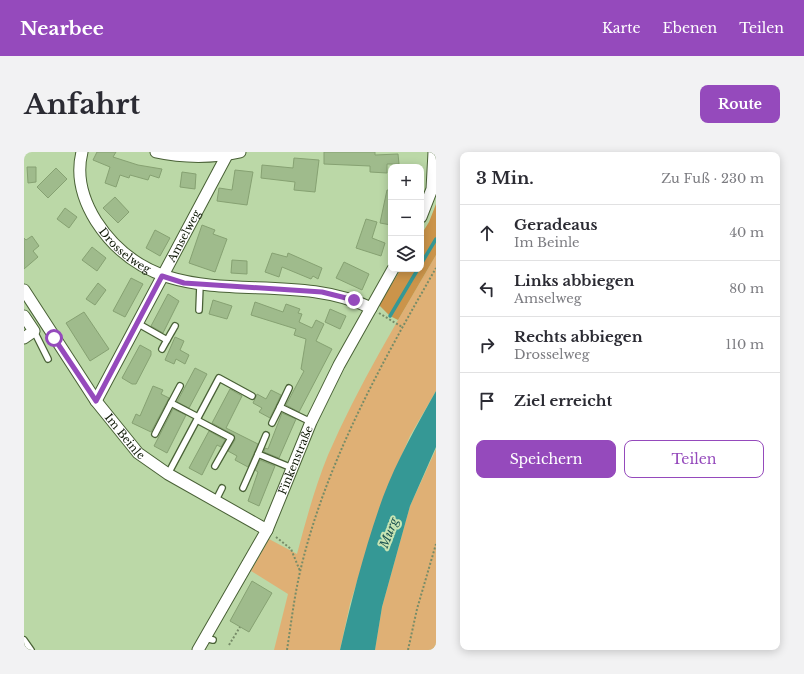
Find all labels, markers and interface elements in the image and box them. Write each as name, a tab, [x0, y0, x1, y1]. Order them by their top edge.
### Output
text: Nearbee	[20, 17, 104, 40]
text: Karte	[602, 19, 641, 37]
text: Ebenen	[663, 19, 717, 37]
text: Teilen	[739, 19, 784, 37]
button: Route	[700, 85, 780, 123]
text: Anfahrt	[24, 87, 140, 122]
map controls	[388, 164, 424, 272]
button: +	[388, 164, 424, 200]
text: 3 Min.	[476, 168, 534, 189]
text: Zu Fuß · 230 m	[661, 170, 764, 187]
button: −	[388, 200, 424, 236]
street label: Amselweg	[164, 207, 204, 265]
text: Geradeaus	[514, 215, 597, 234]
icon: ahead	[476, 222, 498, 244]
text: 40 m	[729, 224, 764, 241]
street label: Drosselweg	[96, 225, 153, 276]
text: Im Beinle	[514, 234, 580, 251]
button: layers	[388, 236, 424, 272]
text: Links abbiegen	[514, 271, 634, 290]
icon: left	[476, 278, 498, 300]
text: 80 m	[729, 280, 764, 297]
text: Amselweg	[514, 290, 582, 307]
route end	[345, 291, 363, 309]
text: Rechts abbiegen	[514, 327, 643, 346]
route start	[45, 329, 63, 347]
icon: right	[476, 334, 498, 356]
text: 110 m	[725, 336, 764, 353]
text: Drosselweg	[514, 346, 590, 363]
icon: arrive	[476, 390, 498, 412]
text: Ziel erreicht	[514, 391, 612, 410]
street label: Im Beinle	[102, 411, 147, 463]
street label: Finkenstraße	[275, 423, 316, 497]
button: Speichern	[476, 440, 616, 478]
button: Teilen	[624, 440, 764, 478]
water label: Murg	[376, 514, 402, 551]

